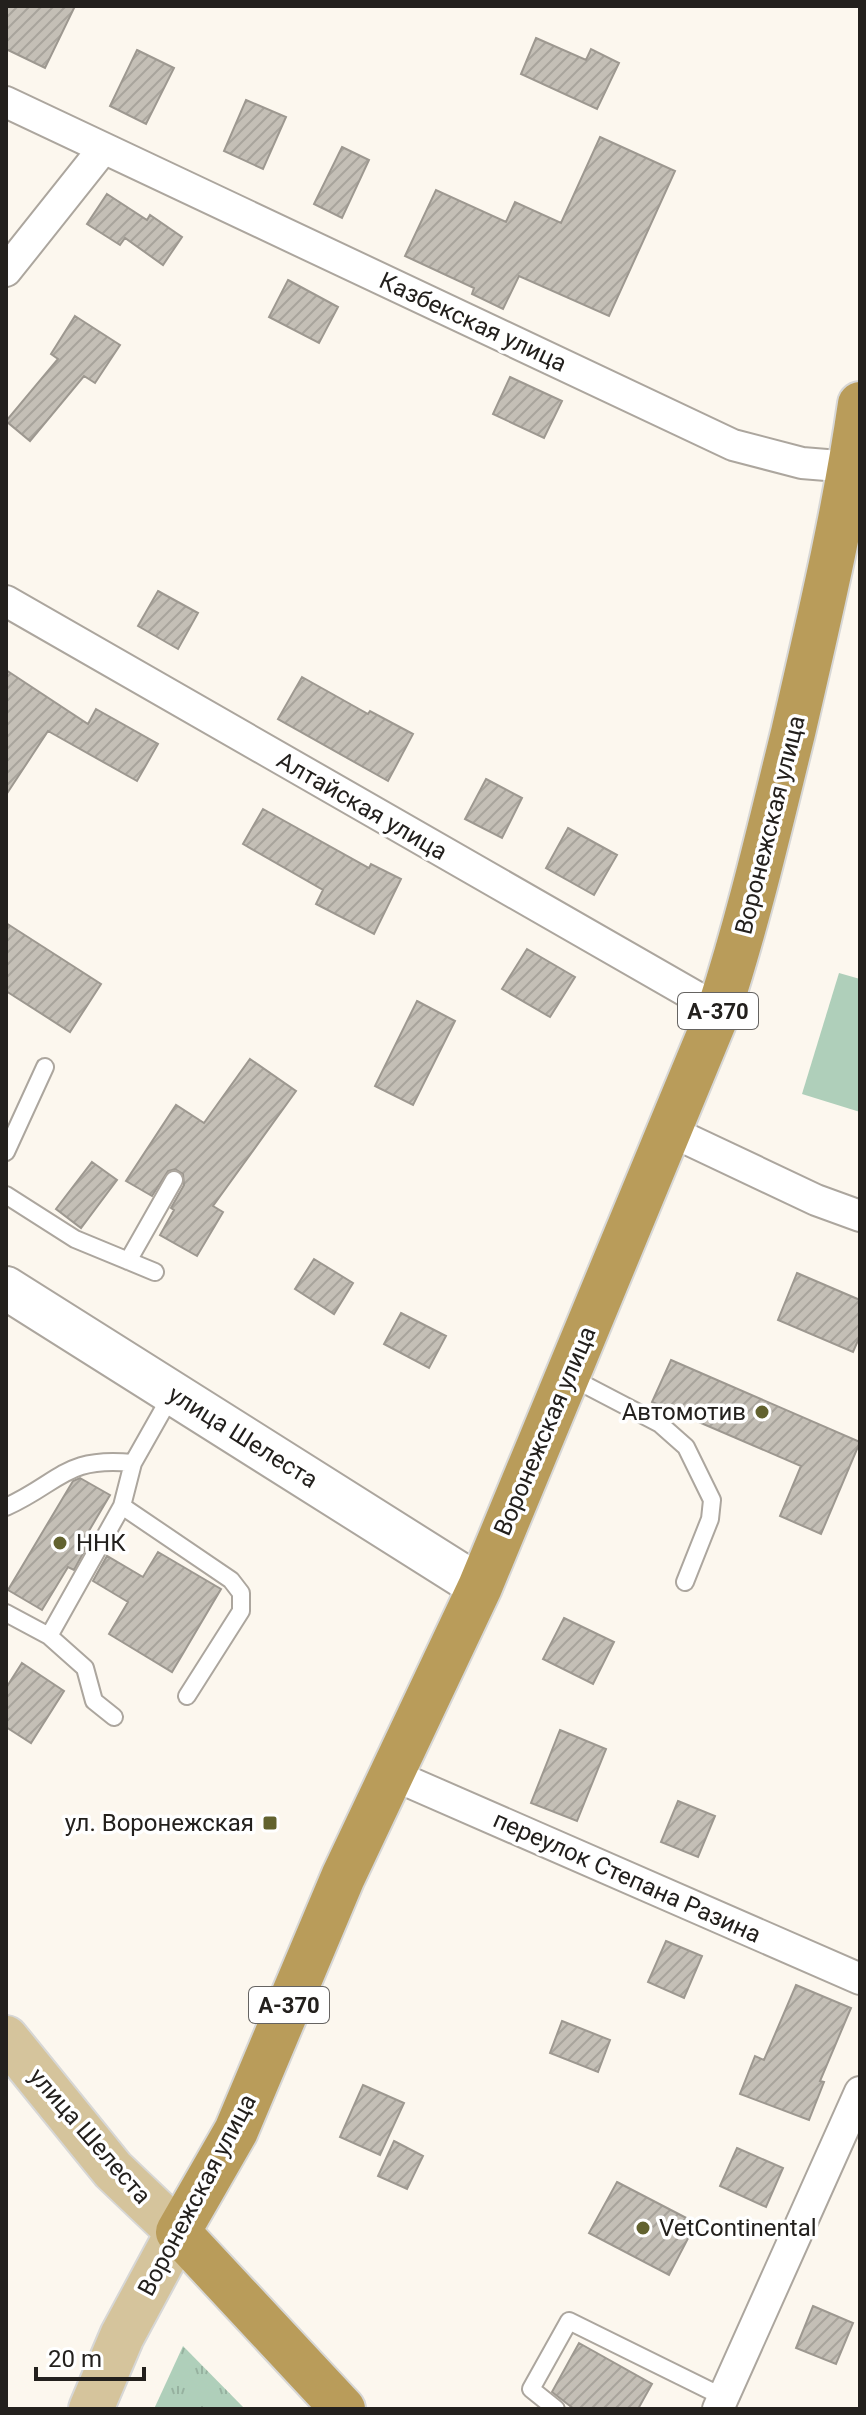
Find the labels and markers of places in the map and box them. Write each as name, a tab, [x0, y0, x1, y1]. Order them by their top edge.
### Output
place label: Автомотив	[622, 1398, 746, 1426]
marker: Автомотив	[753, 1403, 771, 1421]
place label: ННК	[76, 1529, 126, 1557]
marker: ННК	[51, 1534, 69, 1552]
place label: ул. Воронежская	[65, 1809, 254, 1837]
marker: ул. Воронежская	[261, 1814, 279, 1832]
place label: VetContinental	[659, 2214, 817, 2242]
marker: VetContinental	[634, 2219, 652, 2237]

